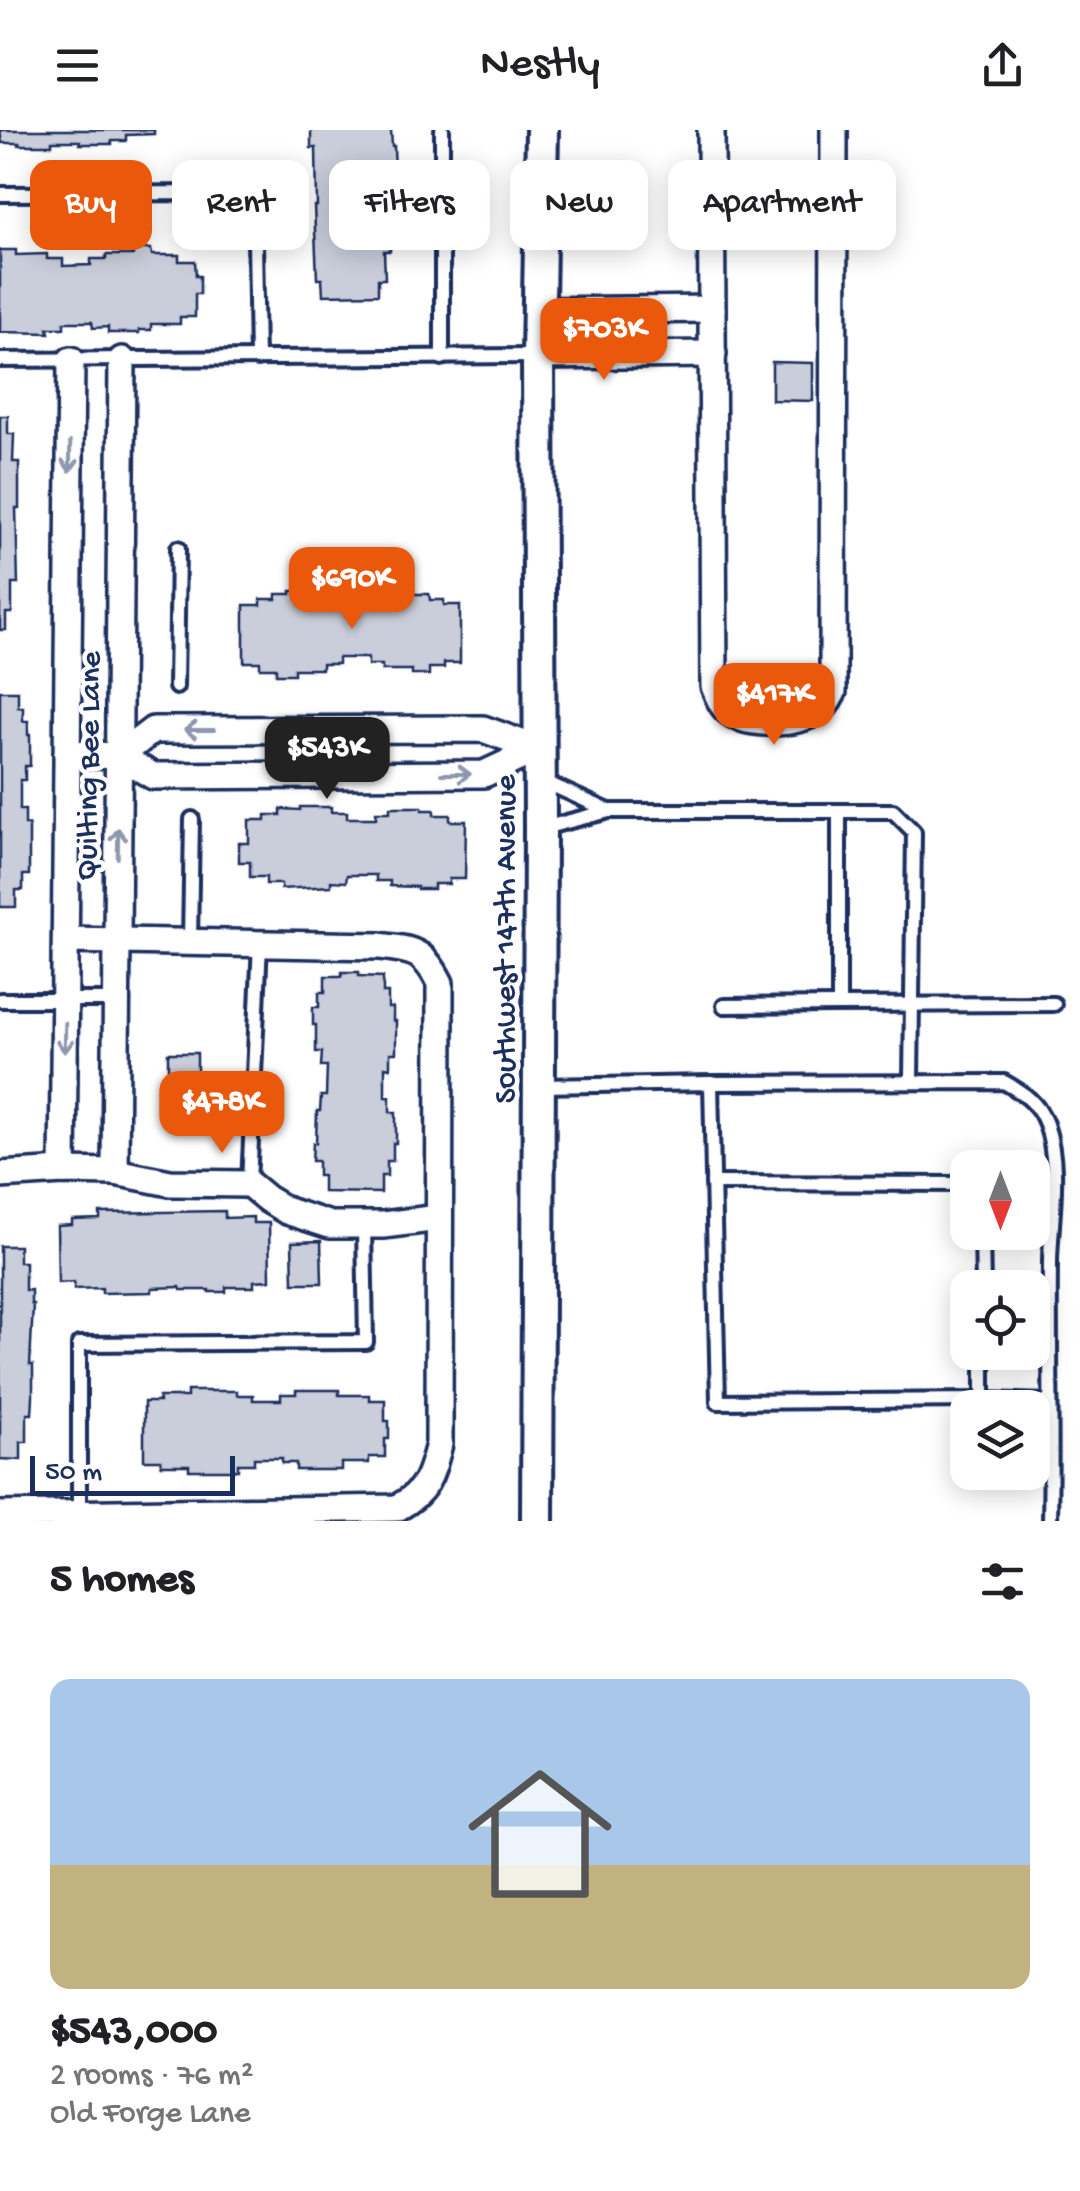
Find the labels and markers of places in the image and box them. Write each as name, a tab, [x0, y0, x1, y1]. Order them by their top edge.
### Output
pin: $703K	[534, 298, 674, 383]
pin: $690K	[282, 547, 422, 632]
pin: $417K	[704, 663, 844, 748]
pin: $543K	[257, 717, 397, 802]
pin: $478K	[152, 1071, 292, 1156]

